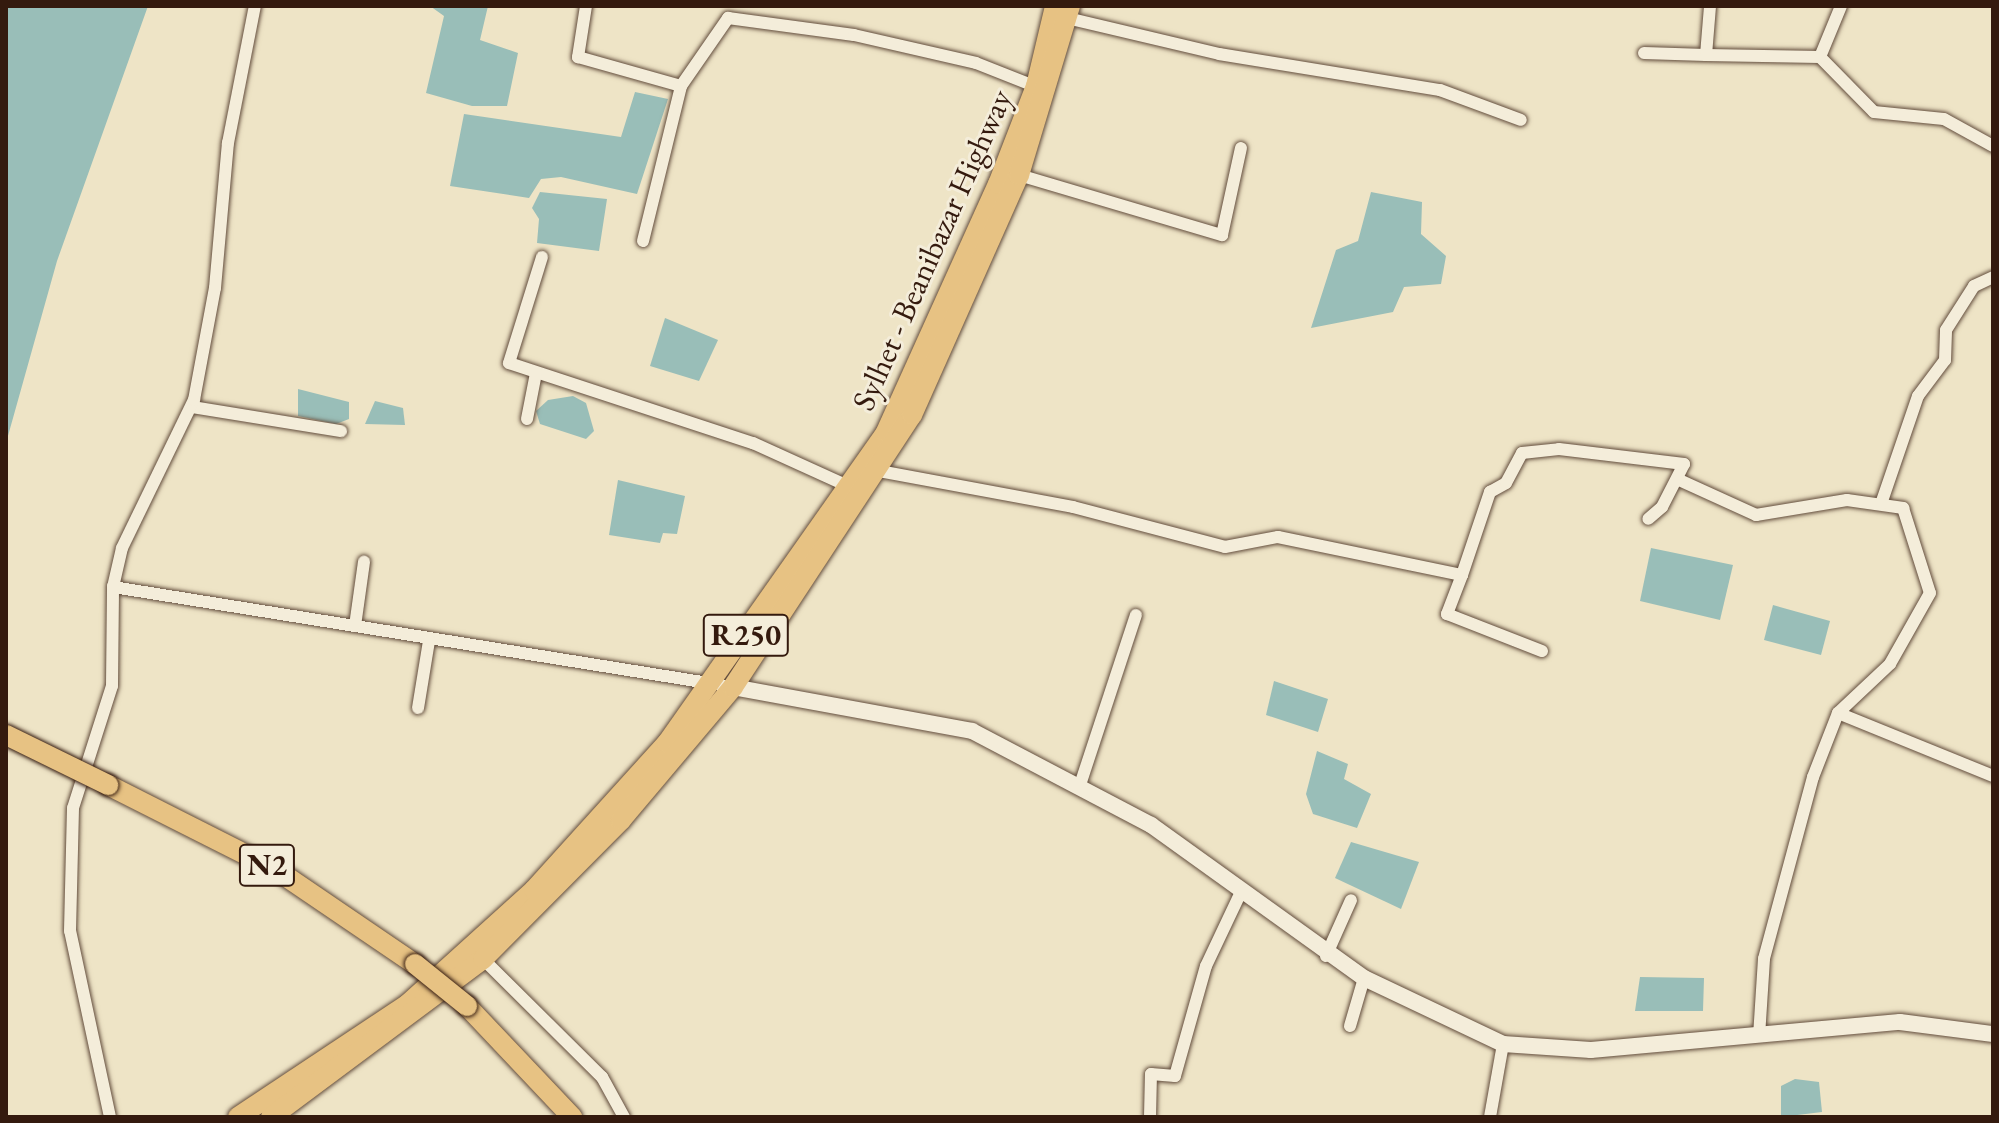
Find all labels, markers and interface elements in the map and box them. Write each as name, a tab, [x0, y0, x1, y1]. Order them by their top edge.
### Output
street label: Sylhet - Beanibazar Highway	[844, 84, 1020, 416]
road number: R250	[702, 609, 790, 661]
road number: N2	[237, 839, 297, 891]

